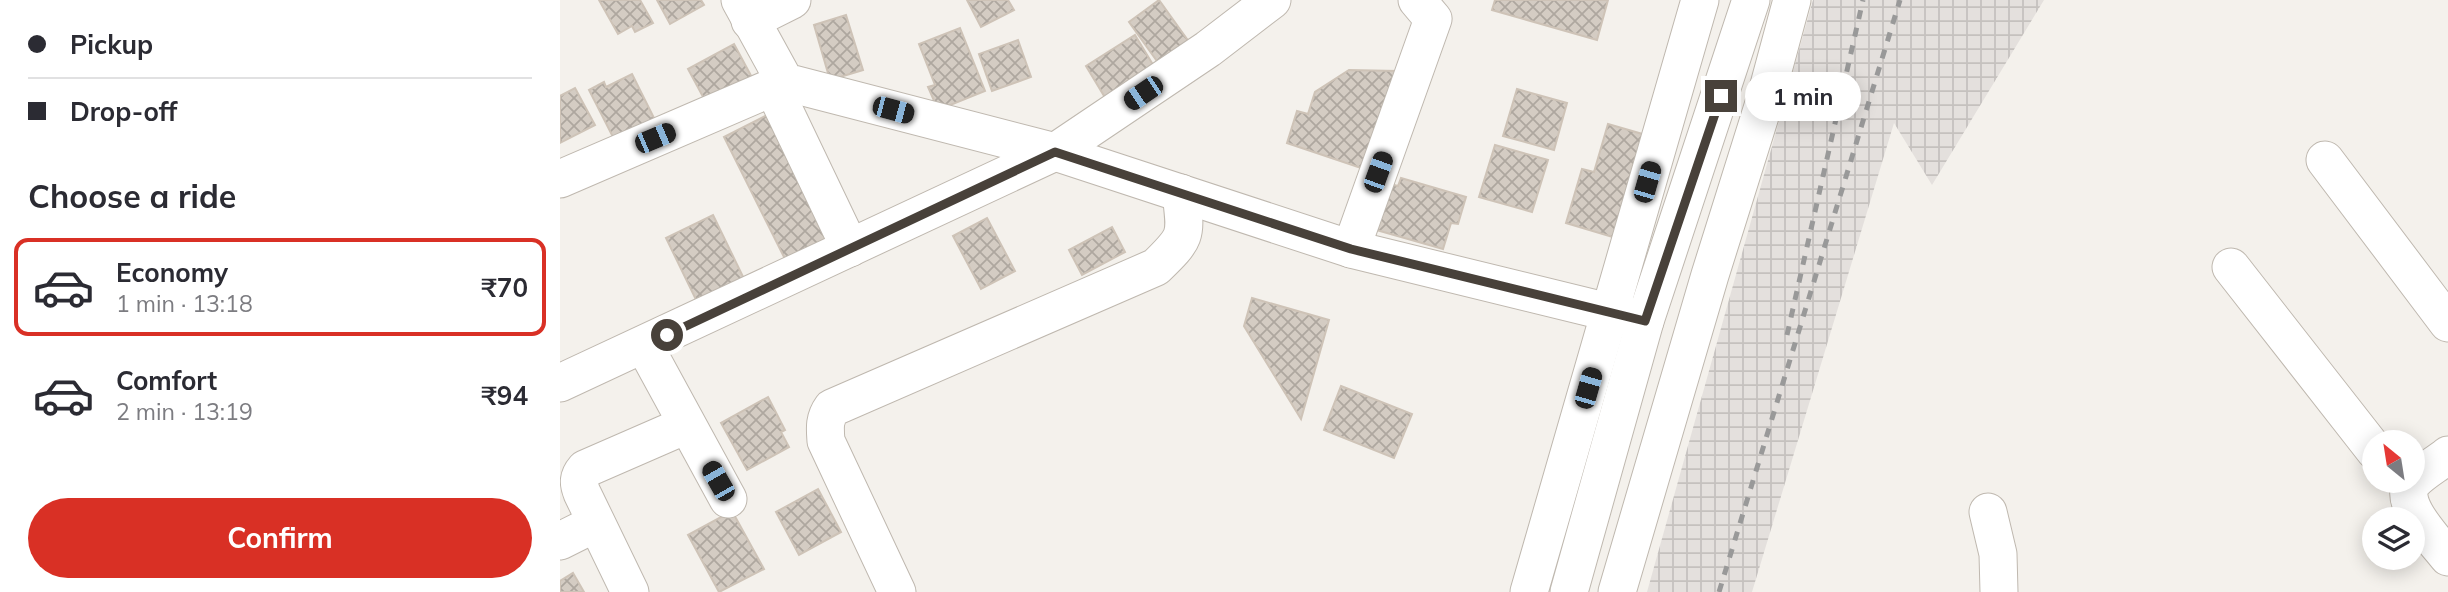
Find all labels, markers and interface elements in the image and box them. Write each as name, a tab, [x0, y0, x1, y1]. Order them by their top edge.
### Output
text: Pickup	[70, 28, 153, 61]
callout: 1 min	[1746, 72, 1861, 120]
car	[1120, 73, 1167, 113]
route end	[1705, 80, 1737, 112]
text: 1 min	[1773, 82, 1833, 111]
car	[870, 94, 917, 126]
text: Drop-off	[70, 95, 177, 128]
car	[632, 120, 679, 156]
car	[1361, 149, 1396, 195]
car	[1632, 159, 1663, 205]
text: Choose a ride	[28, 176, 236, 216]
icon: car	[32, 256, 95, 319]
text: Economy	[116, 256, 228, 289]
text: ₹70	[481, 271, 528, 304]
text: 1 min · 13:18	[116, 289, 253, 318]
route start	[651, 319, 683, 351]
icon: car	[32, 364, 95, 427]
text: Comfort	[116, 364, 217, 397]
car	[1573, 365, 1604, 411]
text: ₹94	[481, 379, 528, 412]
text: 2 min · 13:19	[116, 397, 253, 426]
north arrow	[2362, 430, 2426, 494]
map controls	[2362, 430, 2425, 570]
car	[699, 458, 738, 504]
button: Confirm	[28, 498, 532, 578]
button: layers	[2362, 507, 2425, 570]

